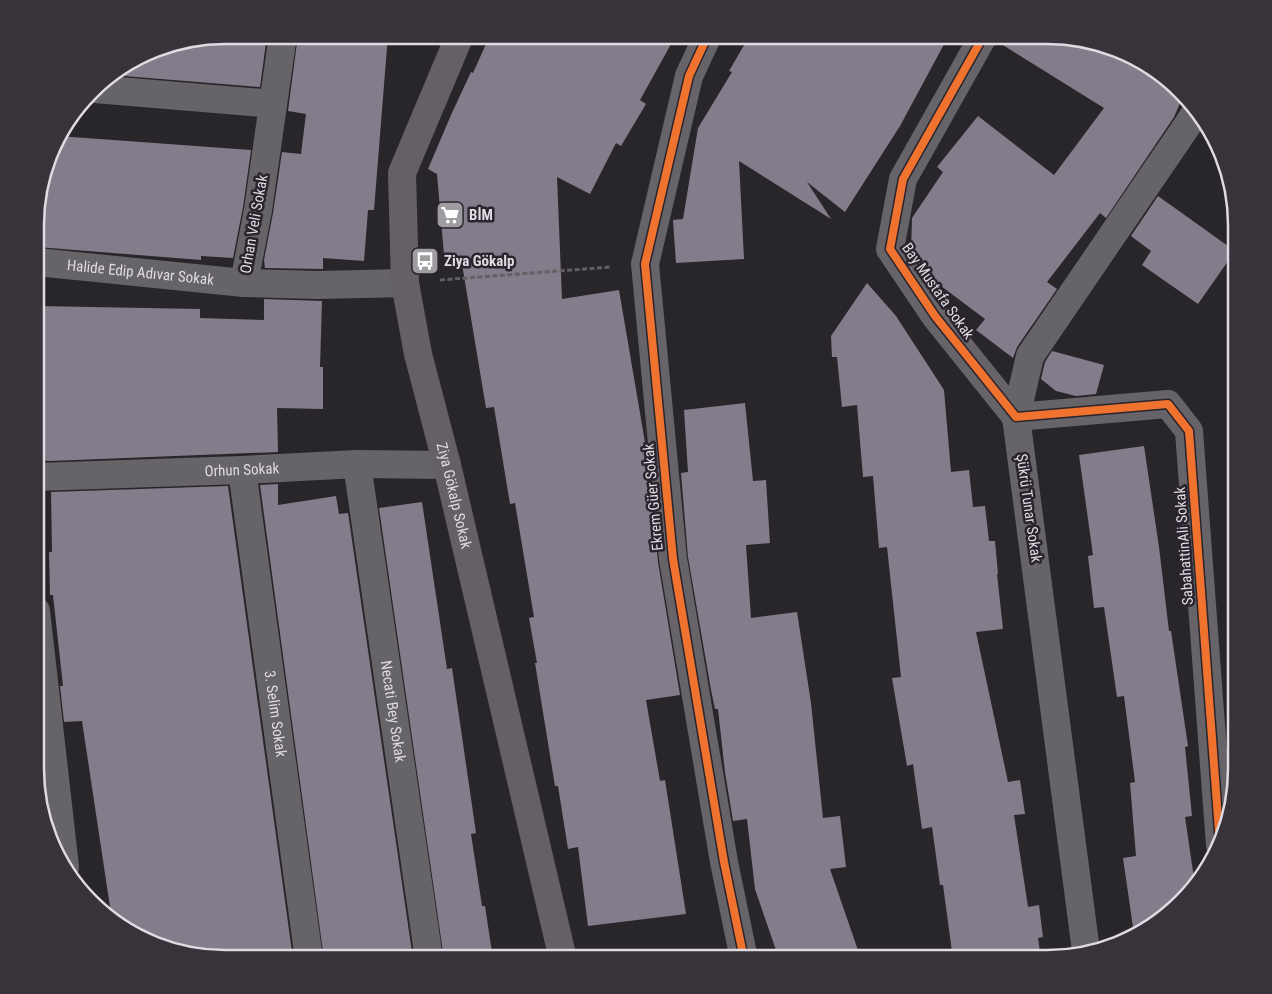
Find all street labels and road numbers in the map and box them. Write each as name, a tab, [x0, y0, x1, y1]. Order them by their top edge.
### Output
street label: Orhan Veli Sokak	[236, 173, 272, 275]
street label: Bay Mustafa Sokak	[898, 239, 978, 343]
street label: Halide Edip Adıvar Sokak	[66, 256, 215, 289]
street label: Ziya Gökalp Sokak	[432, 440, 475, 551]
street label: Ekrem Güer Sokak	[639, 442, 667, 551]
street label: Şükrü Tunar Sokak	[1012, 452, 1046, 564]
street label: Orhun Sokak	[204, 459, 280, 480]
street label: SabahattinAli Sokak	[1171, 486, 1197, 606]
street label: Necati Bey Sokak	[377, 659, 409, 764]
street label: 3. Selim Sokak	[261, 669, 290, 758]

